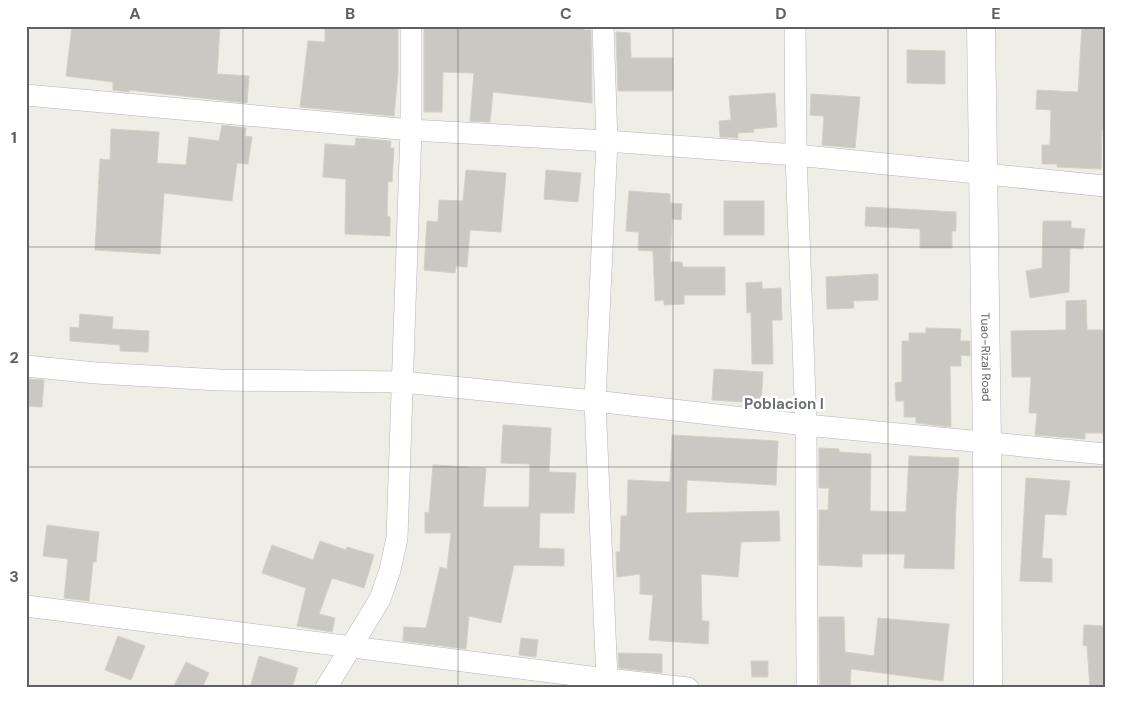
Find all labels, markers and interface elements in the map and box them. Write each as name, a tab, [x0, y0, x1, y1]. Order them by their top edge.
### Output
text: A	[129, 3, 141, 24]
text: B	[345, 3, 355, 24]
text: C	[560, 3, 572, 24]
text: D	[775, 3, 787, 24]
text: E	[991, 3, 1001, 24]
text: 1	[11, 127, 17, 148]
street label: Tuao-Rizal Road	[977, 312, 994, 402]
text: 2	[9, 347, 19, 368]
district label: Poblacion I	[744, 394, 824, 414]
text: 3	[9, 566, 19, 587]

